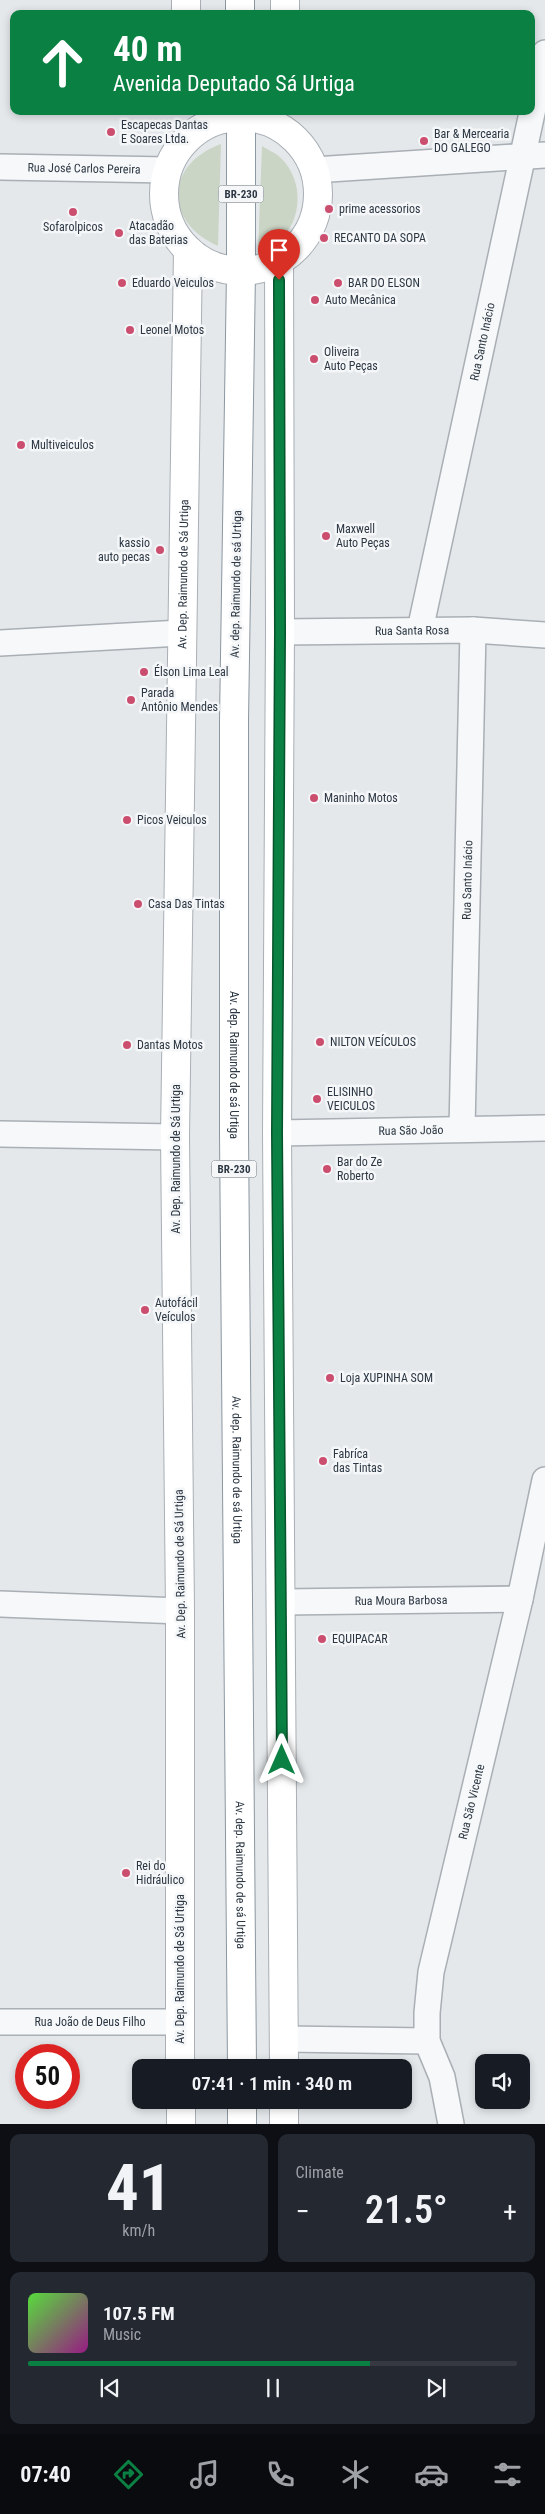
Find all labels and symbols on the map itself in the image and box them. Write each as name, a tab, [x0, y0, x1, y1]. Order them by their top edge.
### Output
place label: Escapecas Dantas E Soares Ltda.	[121, 118, 208, 146]
marker: Escapecas Dantas E Soares Ltda.	[105, 126, 117, 138]
place label: Bar & Mercearia DO GALEGO	[434, 127, 510, 155]
marker: Bar & Mercearia DO GALEGO	[418, 135, 430, 147]
street label: Rua José Carlos Pereira	[27, 160, 141, 177]
road number: BR-230	[218, 185, 264, 202]
place label: prime acessorios	[339, 202, 421, 216]
marker: prime acessorios	[323, 203, 335, 215]
marker: Sofarolpicos	[67, 206, 79, 218]
place label: Atacadão das Baterias	[129, 219, 188, 247]
place label: Sofarolpicos	[43, 220, 103, 234]
marker: Atacadão das Baterias	[113, 227, 125, 239]
pin	[258, 229, 300, 280]
place label: RECANTO DA SOPA	[334, 231, 426, 245]
marker: RECANTO DA SOPA	[318, 232, 330, 244]
place label: Eduardo Veiculos	[132, 276, 214, 290]
place label: BAR DO ELSON	[348, 276, 420, 290]
marker: Eduardo Veiculos	[116, 277, 128, 289]
marker: BAR DO ELSON	[332, 277, 344, 289]
place label: Auto Mecânica	[325, 293, 396, 307]
marker: Auto Mecânica	[309, 294, 321, 306]
street label: Rua Santo Inácio	[467, 301, 498, 382]
place label: Leonel Motos	[140, 323, 204, 337]
marker: Leonel Motos	[124, 324, 136, 336]
place label: Oliveira Auto Peças	[324, 345, 378, 373]
marker: Oliveira Auto Peças	[308, 353, 320, 365]
place label: Multiveiculos	[31, 438, 94, 452]
marker: Multiveiculos	[15, 439, 27, 451]
street label: Av. Dep. Raimundo de Sá Urtiga	[175, 499, 191, 649]
street label: Av. dep. Raimundo de sá Urtiga	[228, 510, 244, 658]
place label: Maxwell Auto Peças	[336, 522, 390, 550]
marker: Maxwell Auto Peças	[320, 530, 332, 542]
place label: kassio auto pecas	[98, 536, 150, 564]
marker: kassio auto pecas	[154, 544, 166, 556]
street label: Rua Santa Rosa	[375, 623, 449, 638]
place label: Élson Lima Leal	[154, 664, 229, 679]
marker: Élson Lima Leal	[138, 666, 150, 678]
place label: Parada Antônio Mendes	[141, 686, 218, 714]
marker: Parada Antônio Mendes	[125, 694, 137, 706]
place label: Maninho Motos	[324, 791, 398, 805]
marker: Maninho Motos	[308, 792, 320, 804]
place label: Picos Veiculos	[137, 813, 207, 827]
marker: Picos Veiculos	[121, 814, 133, 826]
street label: Rua Santo Inácio	[460, 840, 475, 920]
place label: Casa Das Tintas	[148, 897, 225, 911]
marker: Casa Das Tintas	[132, 898, 144, 910]
street label: Av. dep. Raimundo de sá Urtiga	[227, 991, 241, 1139]
place label: NILTON VEÍCULOS	[330, 1034, 416, 1049]
marker: NILTON VEÍCULOS	[314, 1036, 326, 1048]
place label: Dantas Motos	[137, 1038, 203, 1052]
marker: Dantas Motos	[121, 1039, 133, 1051]
street label: Av. Dep. Raimundo de Sá Urtiga	[169, 1084, 183, 1234]
place label: ELISINHO VEICULOS	[327, 1085, 375, 1113]
marker: ELISINHO VEICULOS	[311, 1093, 323, 1105]
street label: Rua São João	[378, 1123, 444, 1138]
place label: Bar do Ze Roberto	[337, 1155, 383, 1183]
road number: BR-230	[212, 1160, 256, 1178]
marker: Bar do Ze Roberto	[321, 1163, 333, 1175]
place label: Autofácil Veículos	[155, 1296, 198, 1324]
marker: Autofácil Veículos	[139, 1304, 151, 1316]
place label: Loja XUPINHA SOM	[340, 1371, 433, 1385]
marker: Loja XUPINHA SOM	[324, 1372, 336, 1384]
street label: Av. dep. Raimundo de sá Urtiga	[229, 1396, 245, 1544]
place label: Fabríca das Tintas	[333, 1447, 382, 1475]
marker: Fabríca das Tintas	[317, 1455, 329, 1467]
street label: Av. Dep. Raimundo de Sá Urtiga	[172, 1489, 188, 1639]
street label: Rua Moura Barbosa	[355, 1593, 448, 1608]
place label: EQUIPACAR	[332, 1632, 388, 1646]
marker: EQUIPACAR	[316, 1633, 328, 1645]
position arrow	[255, 1733, 307, 1785]
street label: Rua São Vicente	[456, 1762, 487, 1841]
street label: Av. dep. Raimundo de sá Urtiga	[233, 1801, 248, 1949]
place label: Rei do Hidráulico	[136, 1859, 184, 1887]
marker: Rei do Hidráulico	[120, 1867, 132, 1879]
street label: Av. Dep. Raimundo de Sá Urtiga	[173, 1894, 187, 2044]
street label: Rua João de Deus Filho	[34, 2015, 146, 2029]
speed limit sign: 50	[15, 2044, 80, 2109]

